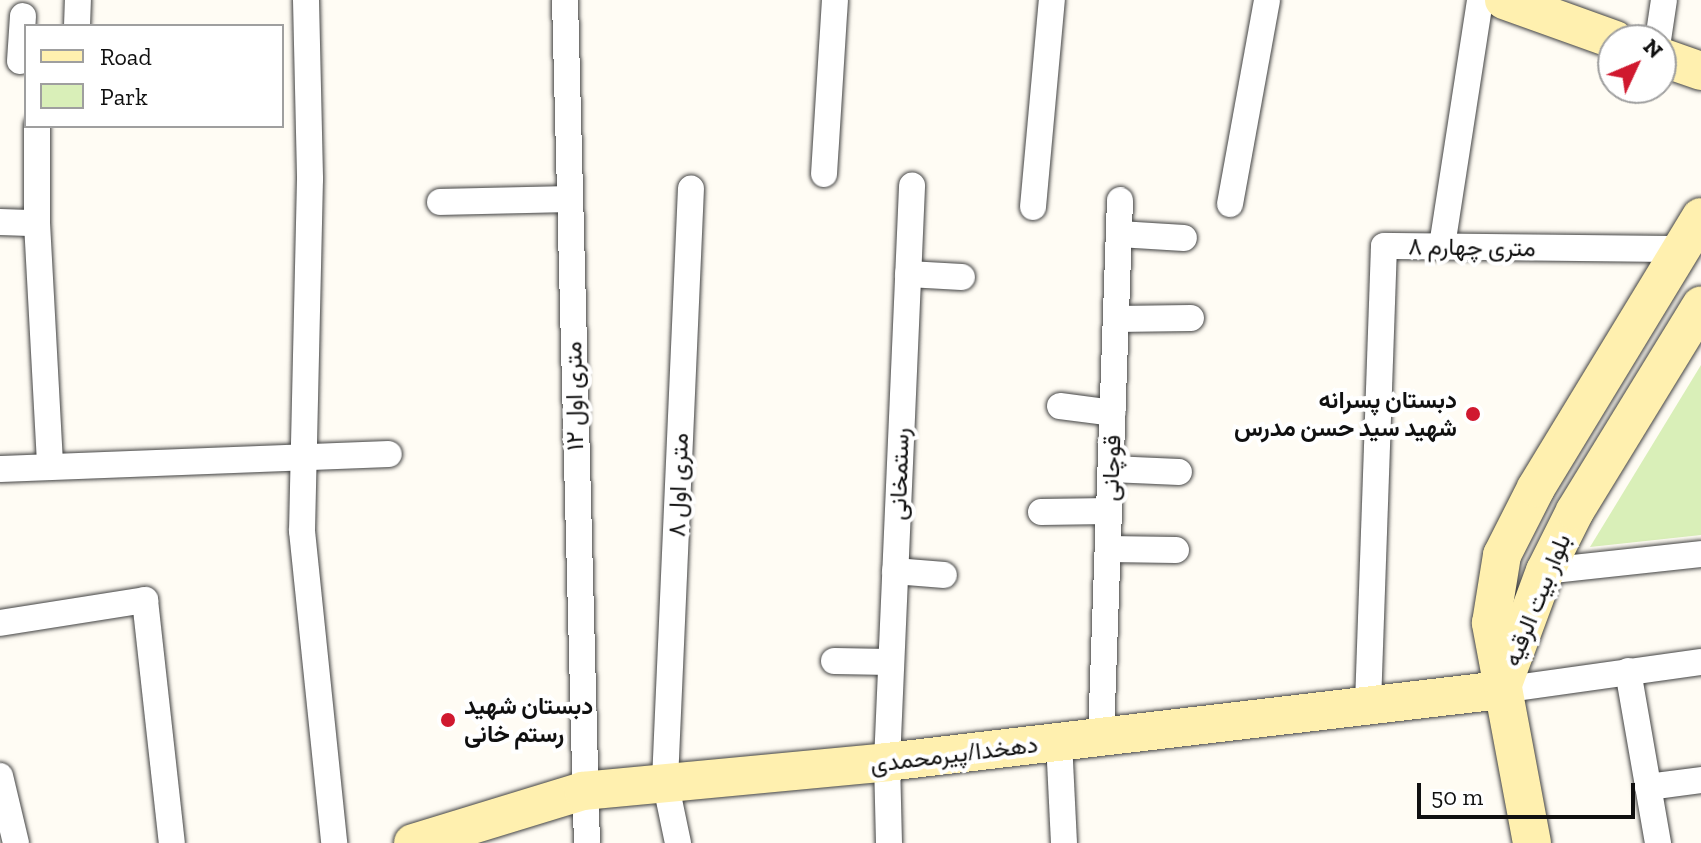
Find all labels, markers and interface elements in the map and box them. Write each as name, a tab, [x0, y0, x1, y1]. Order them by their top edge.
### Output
legend	[24, 24, 284, 128]
north arrow	[1597, 24, 1677, 104]
text: N	[1638, 33, 1669, 64]
text: Road	[100, 42, 152, 71]
text: Park	[100, 82, 148, 111]
street label: ۸ متری چهارم	[1408, 231, 1536, 263]
street label: ۱۲ متری اول	[559, 341, 589, 451]
place label: دبستان پسرانه شهید سید حسن مدرس	[1234, 386, 1457, 442]
marker: دبستان پسرانه شهید سید حسن مدرس	[1464, 405, 1482, 423]
street label: رستمخانی	[883, 427, 915, 521]
street label: ۸ متری اول	[662, 432, 694, 538]
street label: قوچانی	[1095, 434, 1127, 502]
street label: بلوار بیت الرقیه	[1497, 530, 1577, 670]
place label: دبستان شهید رستم خانی	[464, 692, 593, 748]
marker: دبستان شهید رستم خانی	[439, 711, 457, 729]
street label: دهخدا/پیرمحمدی	[868, 729, 1040, 779]
scale bar	[1421, 767, 1639, 817]
text: 50 m	[1431, 782, 1483, 811]

